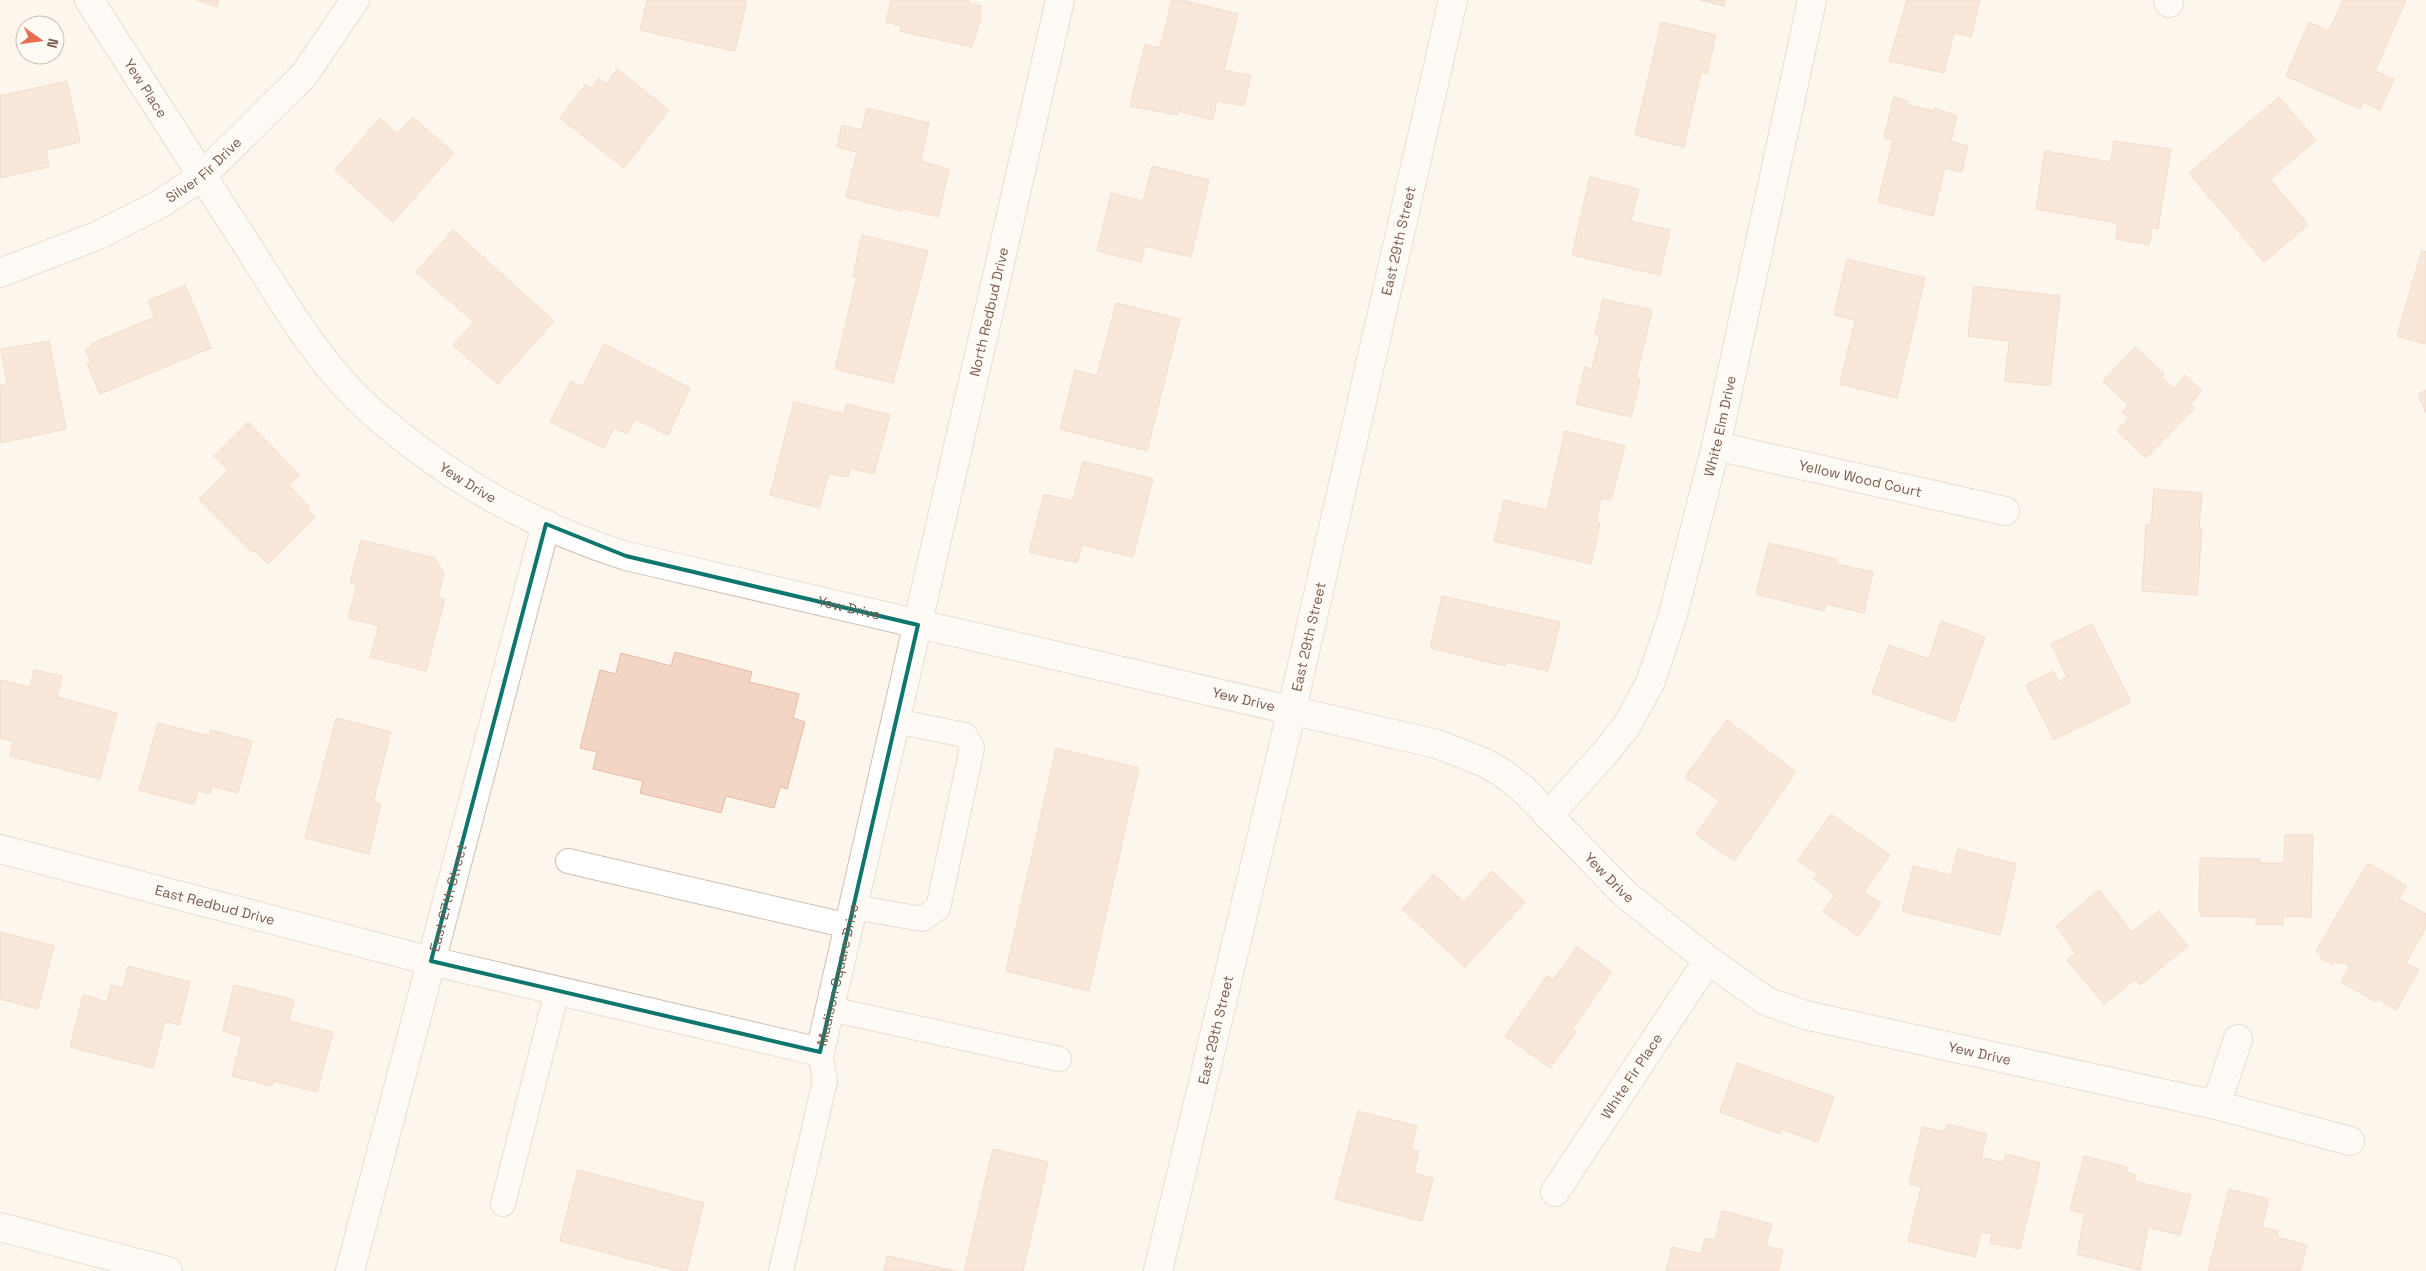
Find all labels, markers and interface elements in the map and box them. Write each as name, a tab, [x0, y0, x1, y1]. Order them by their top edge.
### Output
north arrow	[15, 15, 65, 65]
text: N	[43, 36, 62, 50]
street label: Yew Place	[120, 55, 172, 121]
street label: Silver Fir Drive	[162, 133, 245, 207]
street label: East 29th Street	[1377, 184, 1419, 297]
street label: North Redbud Drive	[965, 246, 1012, 378]
street label: White Elm Drive	[1700, 374, 1740, 478]
street label: Yellow Wood Court	[1797, 456, 1924, 501]
street label: Yew Drive	[436, 458, 500, 507]
street label: East 29th Street	[1287, 580, 1330, 693]
street label: Yew Drive	[816, 592, 882, 624]
street label: Yew Drive	[1211, 683, 1277, 715]
street label: East 27th Street	[425, 842, 471, 954]
street label: Yew Drive	[1581, 849, 1638, 907]
street label: East Redbud Drive	[153, 881, 277, 929]
street label: Madison Square Drive	[813, 902, 863, 1048]
street label: East 29th Street	[1194, 973, 1237, 1086]
street label: White Fir Place	[1597, 1030, 1666, 1122]
street label: Yew Drive	[1947, 1038, 2013, 1069]

